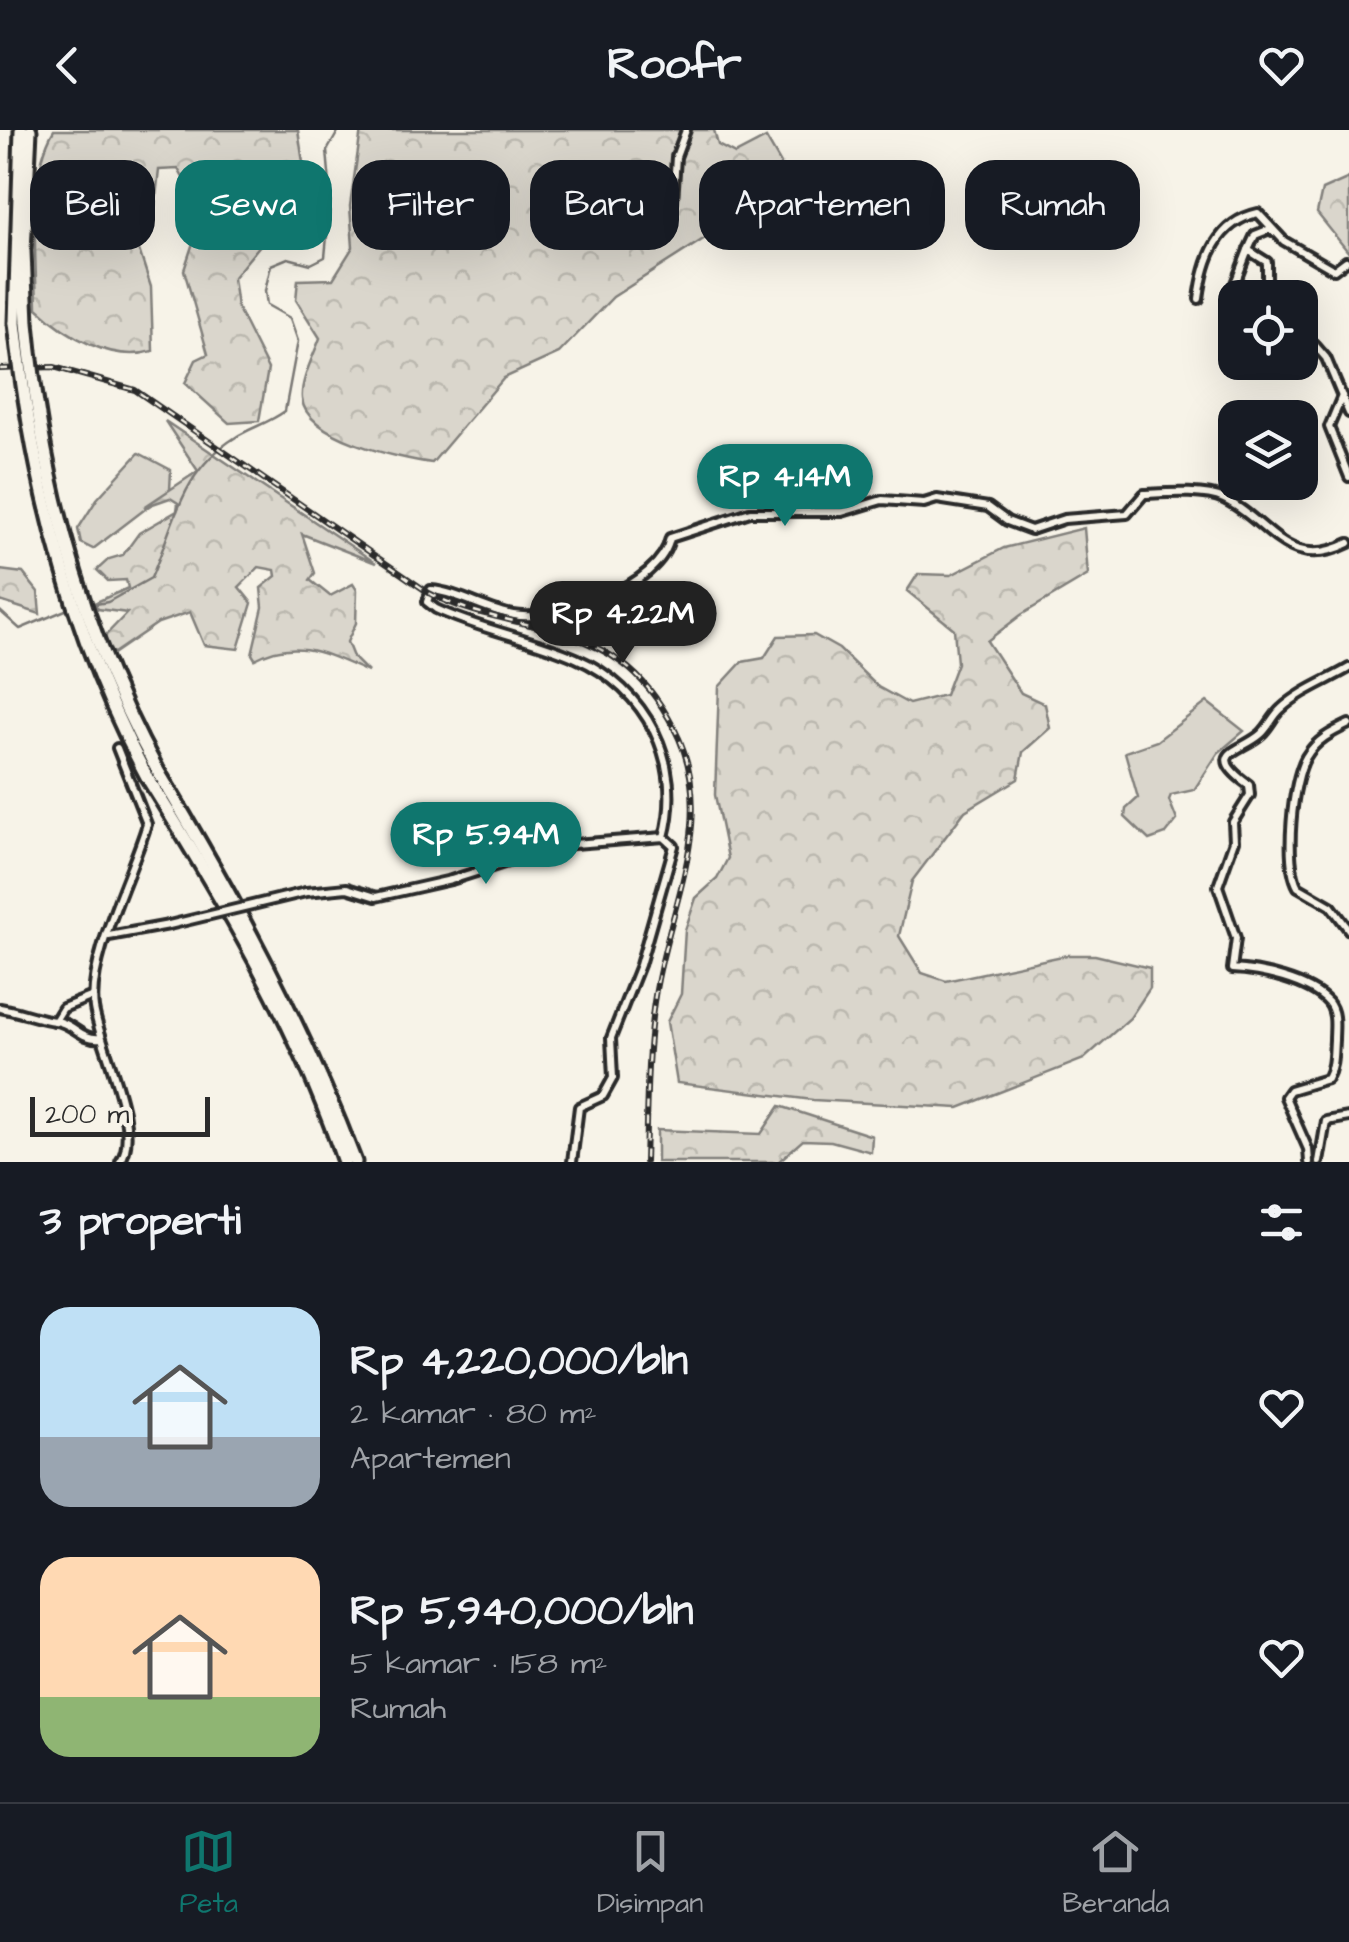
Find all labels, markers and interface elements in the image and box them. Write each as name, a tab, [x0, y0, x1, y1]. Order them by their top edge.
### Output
text: Roofr	[607, 34, 742, 96]
icon: back	[40, 38, 95, 93]
icon: heart	[1254, 38, 1309, 93]
chip: Beli	[30, 160, 155, 250]
chip: Sewa	[175, 160, 332, 250]
chip: Filter	[352, 160, 510, 250]
chip: Baru	[530, 160, 679, 250]
chip: Apartemen	[699, 160, 945, 250]
chip: Rumah	[965, 160, 1140, 250]
map controls	[1218, 280, 1318, 500]
button: locate	[1218, 280, 1318, 380]
button: layers	[1218, 400, 1318, 500]
pin: Rp 4.14M	[682, 444, 888, 529]
text: Rp 4.14M	[719, 454, 851, 499]
pin: Rp 4.22M	[520, 581, 726, 666]
text: Rp 4.22M	[552, 591, 694, 636]
pin: Rp 5.94M	[383, 802, 589, 887]
text: Rp 5.94M	[412, 812, 560, 857]
scale bar	[30, 1092, 210, 1136]
text: 200 m	[45, 1095, 129, 1134]
text: 3 properti	[40, 1193, 241, 1251]
icon: filters	[1254, 1195, 1309, 1250]
text: Rp 4,220,000/bln	[350, 1333, 688, 1391]
icon: home	[120, 1347, 240, 1467]
icon: heart	[1254, 1380, 1309, 1435]
text: 2 kamar · 80 m²	[350, 1391, 597, 1436]
text: Apartemen	[350, 1436, 511, 1481]
text: Rp 5,940,000/bln	[350, 1583, 694, 1641]
icon: home	[120, 1597, 240, 1717]
icon: heart	[1254, 1630, 1309, 1685]
text: 5 kamar · 158 m²	[350, 1641, 608, 1686]
text: Rumah	[350, 1686, 446, 1731]
tab: Peta	[179, 1824, 238, 1923]
tab: Disimpan	[597, 1824, 703, 1923]
tab: Beranda	[1062, 1824, 1170, 1923]

